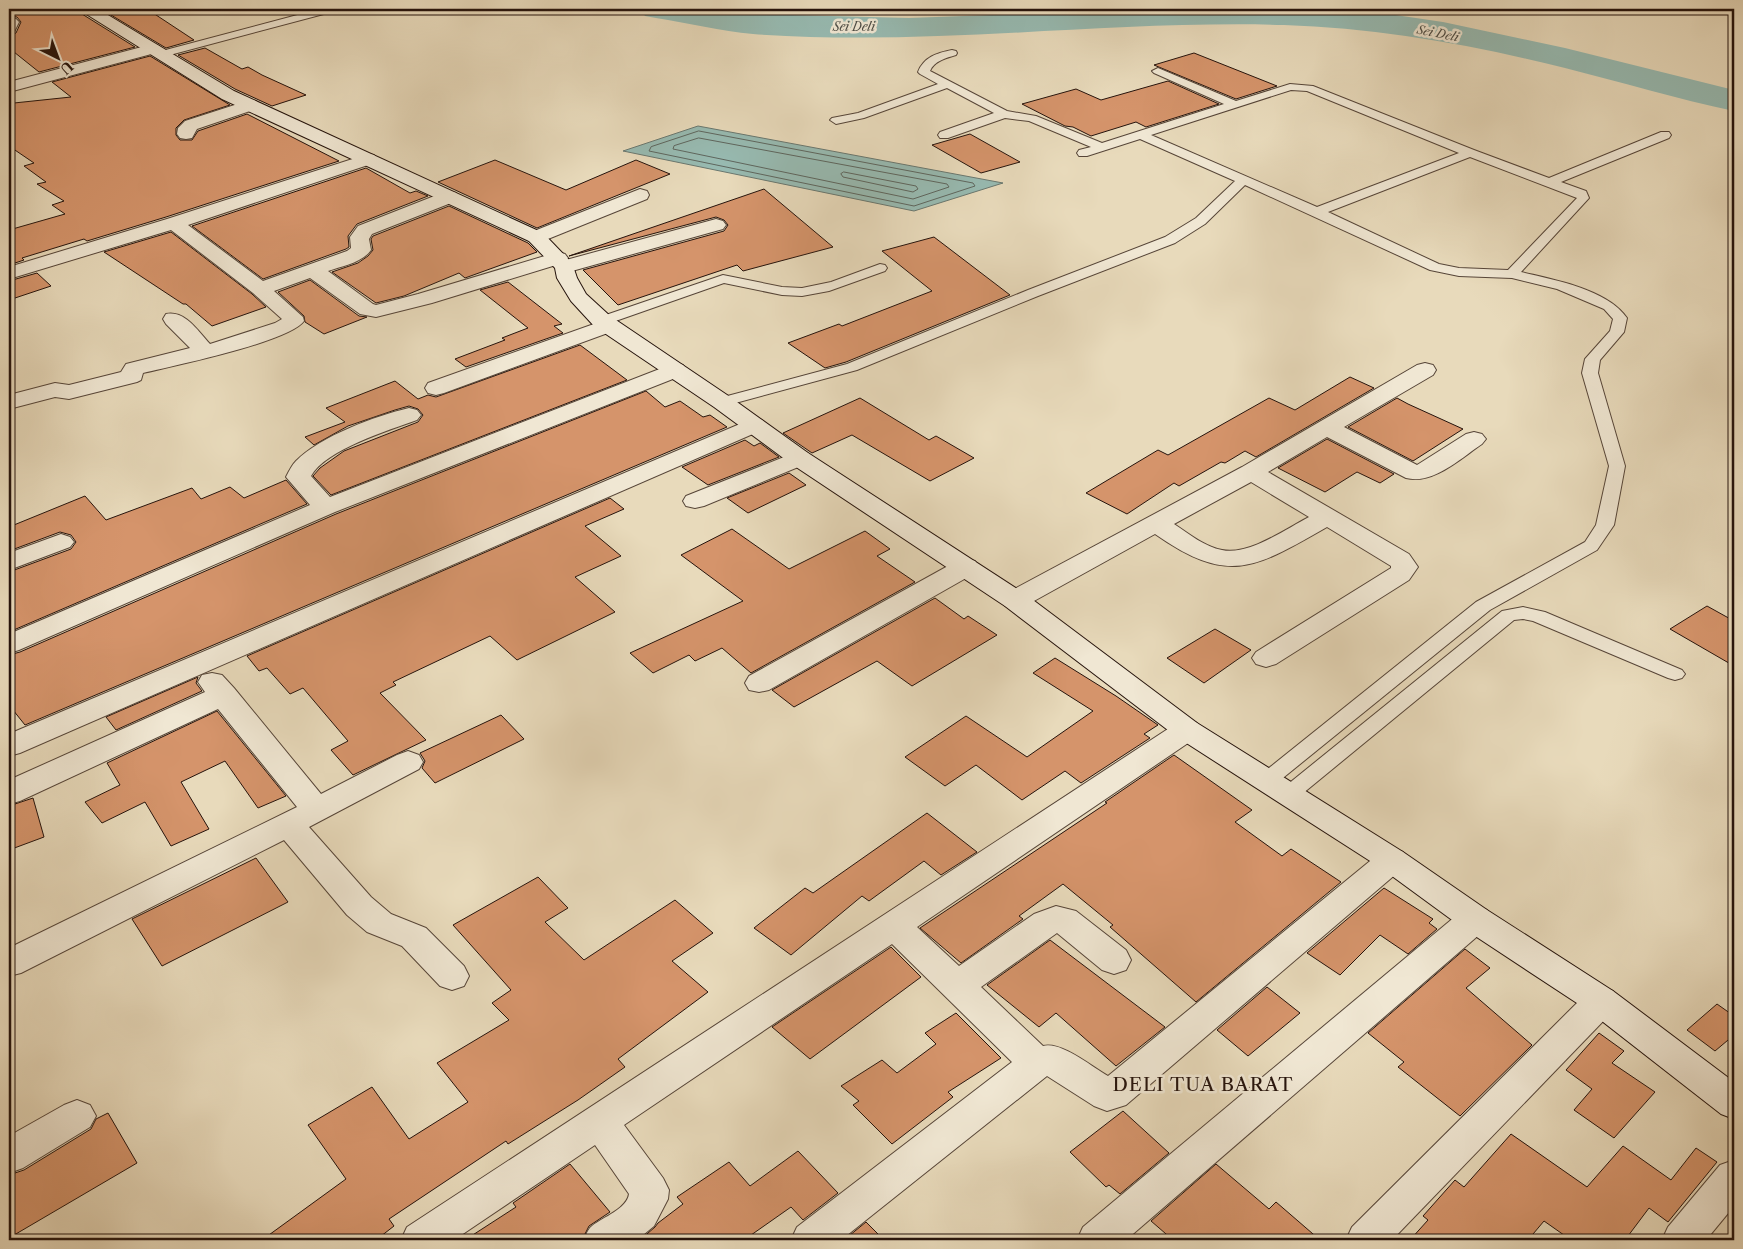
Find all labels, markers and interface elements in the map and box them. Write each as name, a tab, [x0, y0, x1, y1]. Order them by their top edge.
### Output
water label: Sei Deli	[832, 19, 876, 34]
water label: Sei Deli	[1415, 21, 1461, 45]
north arrow	[32, 32, 82, 82]
text: U	[56, 57, 77, 79]
district label: DELI TUA BARAT	[1113, 1073, 1293, 1096]

